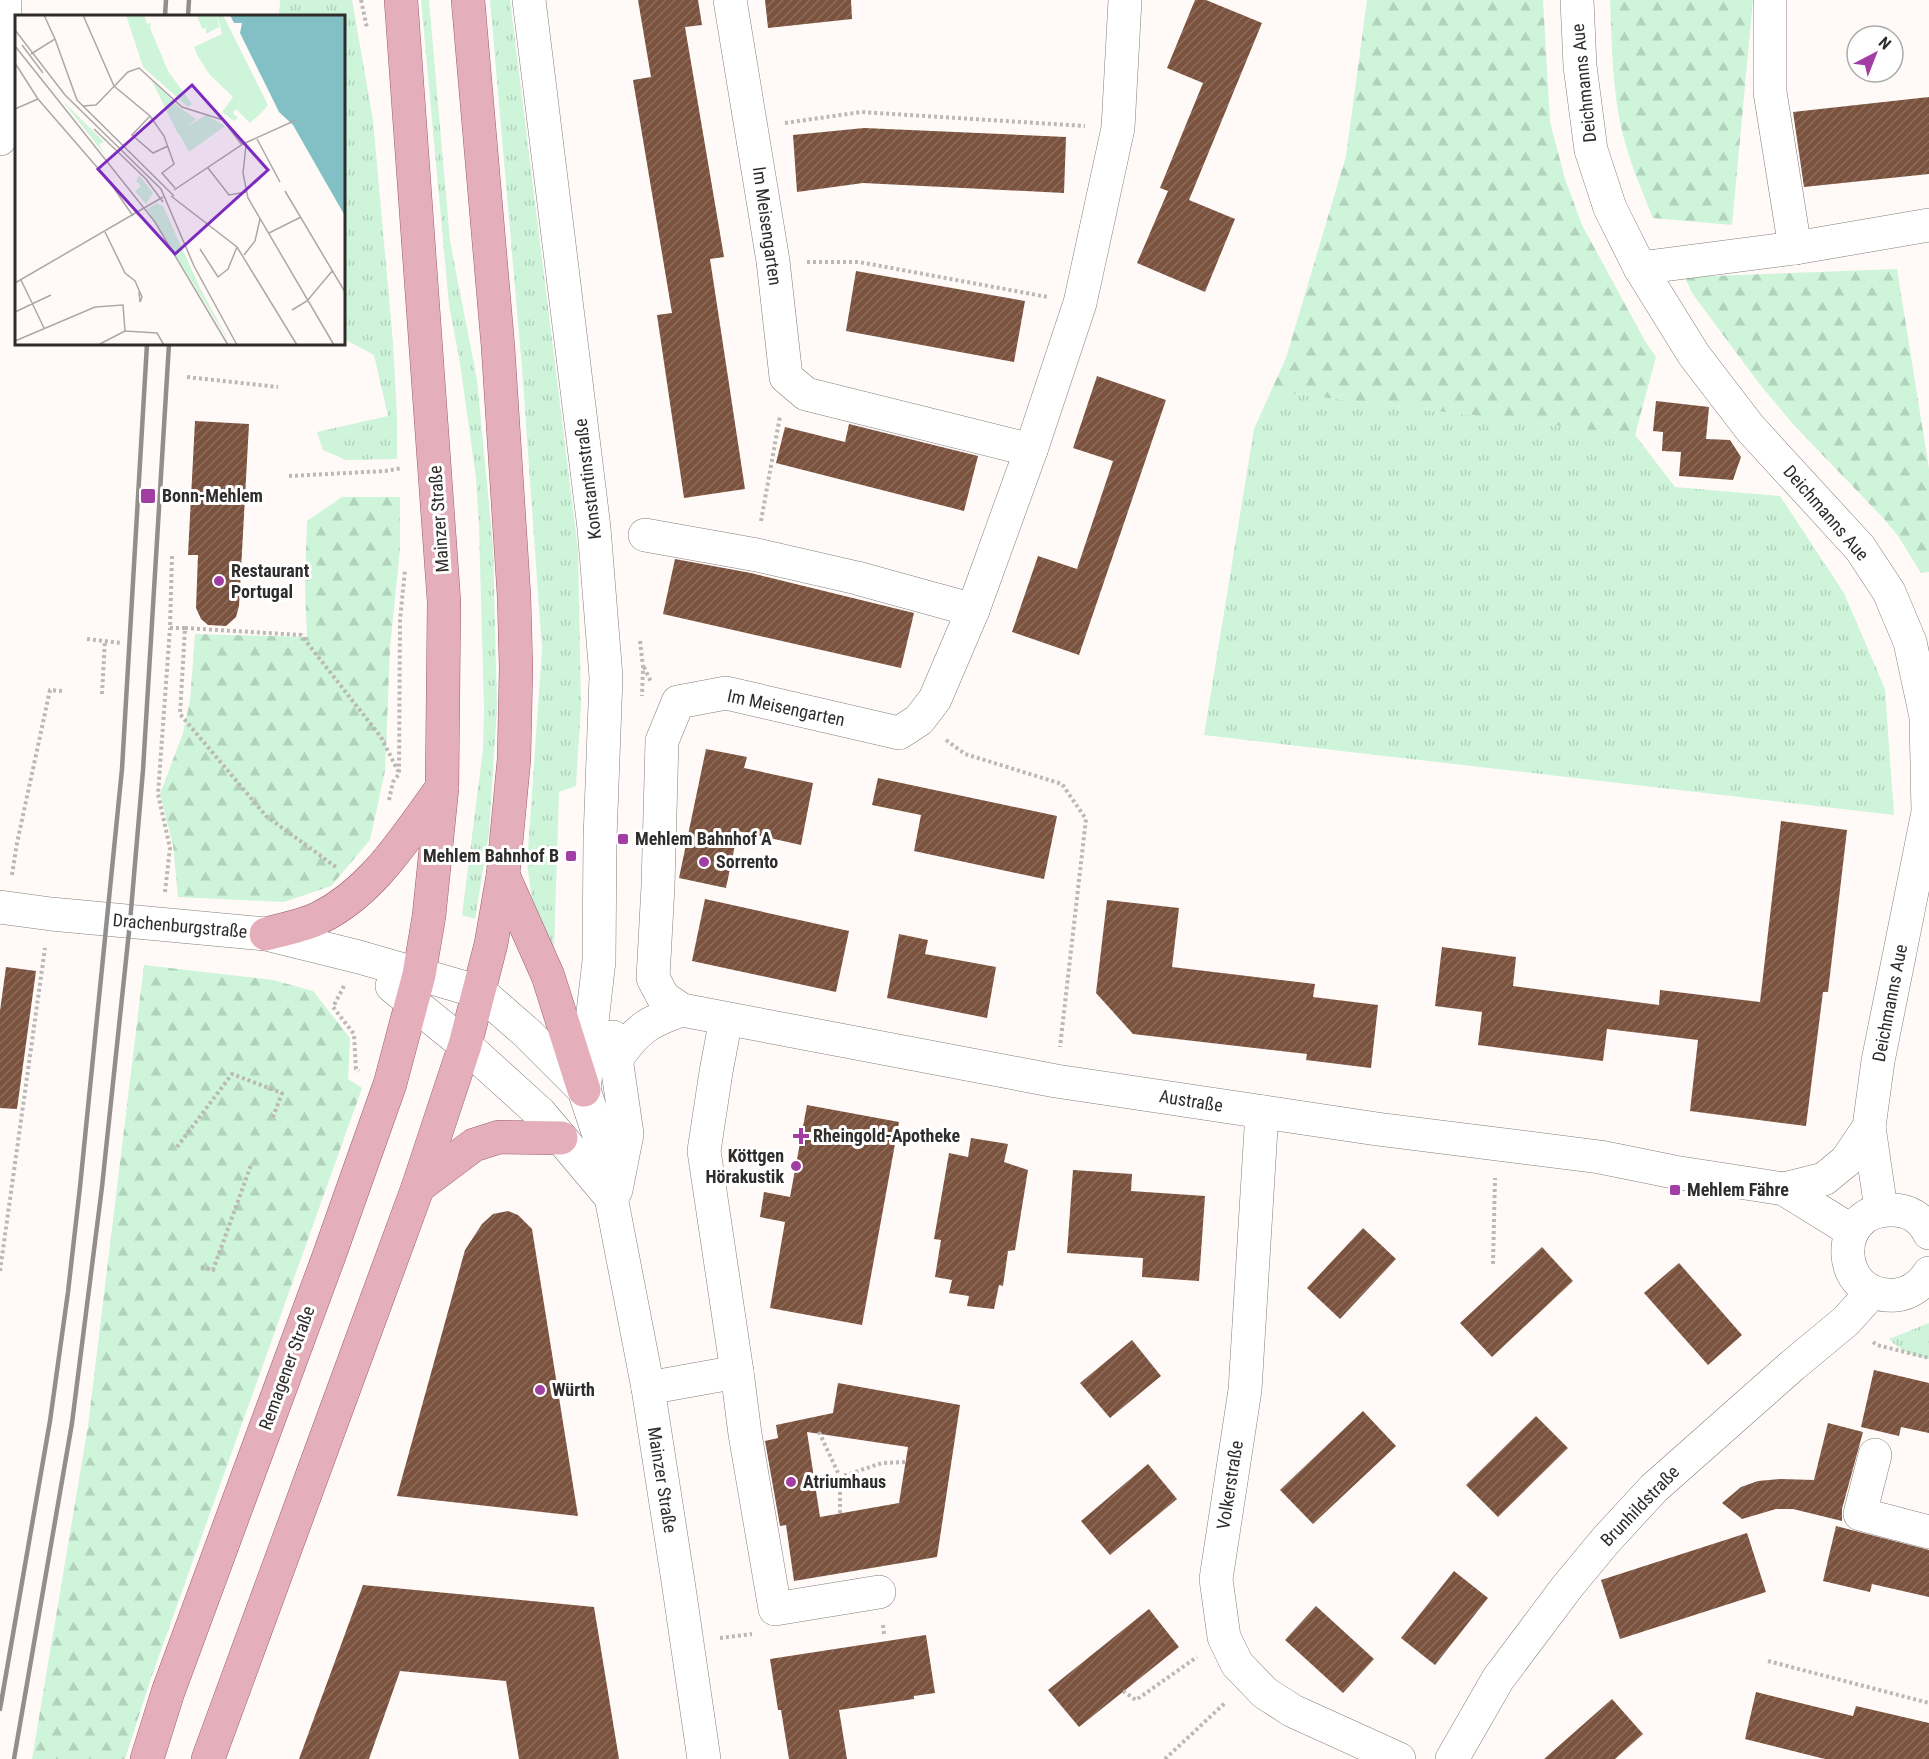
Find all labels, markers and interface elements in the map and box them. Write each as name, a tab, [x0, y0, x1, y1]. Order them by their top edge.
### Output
inset map	[15, 15, 345, 345]
street label: Deichmanns Aue	[1567, 23, 1600, 143]
north arrow	[1845, 24, 1905, 84]
text: N	[1875, 33, 1895, 54]
street label: Im Meisengarten	[749, 165, 786, 287]
street label: Konstantinstraße	[570, 417, 605, 541]
street label: Deichmanns Aue	[1779, 461, 1873, 565]
street label: Mainzer Straße	[424, 465, 453, 573]
place label: Bonn-Mehlem	[162, 485, 263, 506]
marker: Bonn-Mehlem	[139, 487, 157, 505]
place label: Restaurant Portugal	[231, 560, 310, 602]
marker: Restaurant Portugal	[212, 574, 226, 588]
street label: Im Meisengarten	[725, 685, 847, 730]
place label: Mehlem Bahnhof A	[635, 828, 772, 849]
marker: Mehlem Bahnhof A	[616, 832, 630, 846]
place label: Mehlem Bahnhof B	[423, 845, 559, 866]
marker: Mehlem Bahnhof B	[564, 849, 578, 863]
place label: Sorrento	[716, 851, 778, 872]
marker: Sorrento	[697, 855, 711, 869]
street label: Drachenburgstraße	[112, 909, 248, 942]
street label: Deichmanns Aue	[1868, 942, 1911, 1063]
street label: Austraße	[1158, 1085, 1224, 1116]
place label: Rheingold-Apotheke	[813, 1125, 960, 1146]
marker: Rheingold-Apotheke	[794, 1129, 808, 1143]
place label: Köttgen Hörakustik	[706, 1145, 784, 1187]
marker: Köttgen Hörakustik	[789, 1159, 803, 1173]
place label: Mehlem Fähre	[1687, 1179, 1789, 1200]
marker: Mehlem Fähre	[1668, 1183, 1682, 1197]
street label: Remagener Straße	[254, 1303, 319, 1433]
place label: Würth	[552, 1379, 595, 1400]
marker: Würth	[533, 1383, 547, 1397]
street label: Mainzer Straße	[644, 1425, 681, 1534]
street label: Volkerstraße	[1212, 1439, 1247, 1531]
street label: Brunhildstraße	[1596, 1461, 1683, 1550]
place label: Atriumhaus	[803, 1471, 886, 1492]
marker: Atriumhaus	[784, 1475, 798, 1489]

